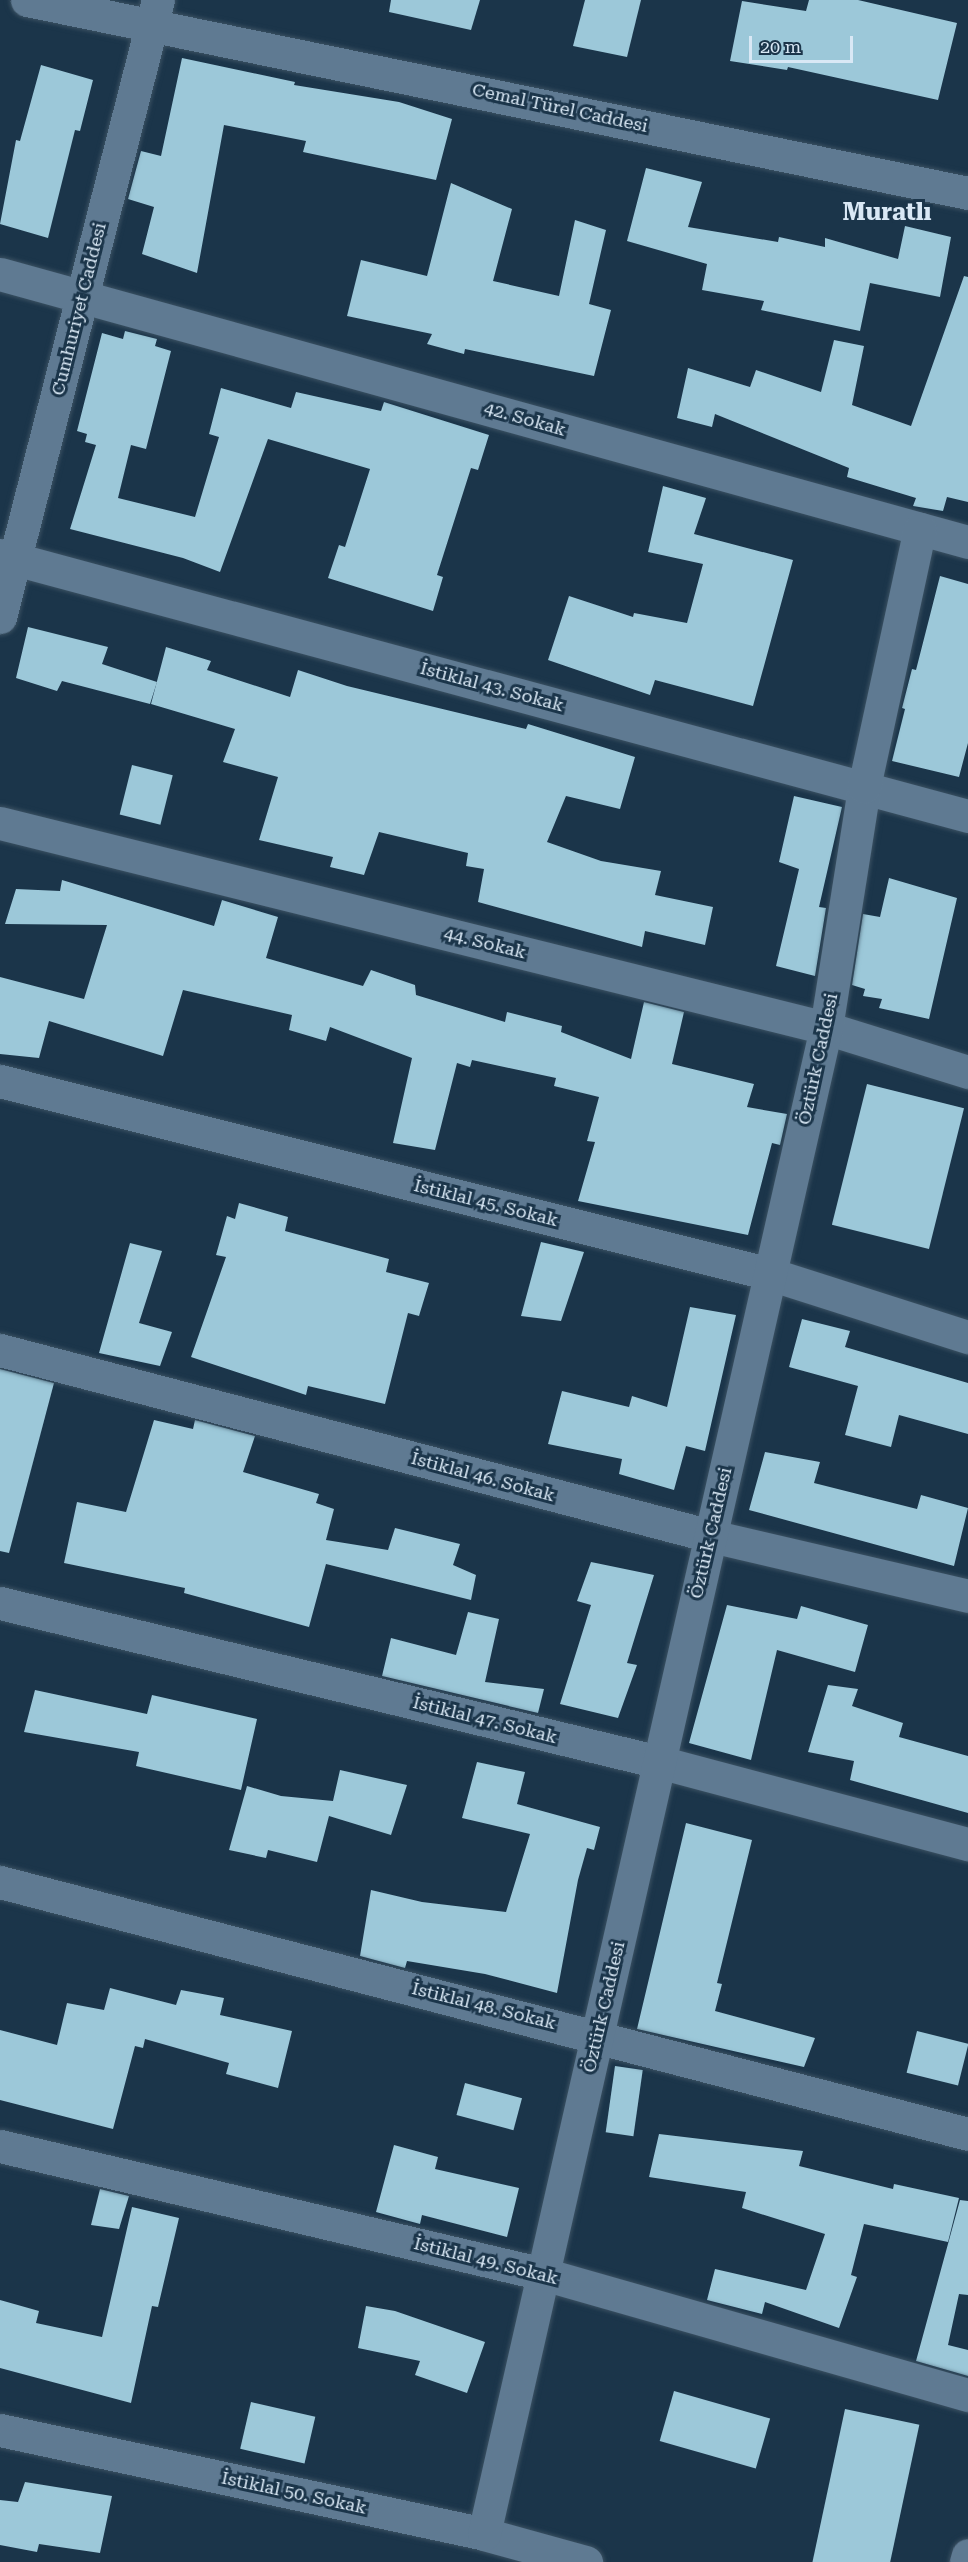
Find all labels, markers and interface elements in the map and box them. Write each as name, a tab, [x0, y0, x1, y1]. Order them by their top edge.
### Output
scale bar	[752, 24, 856, 62]
text: 20 m	[760, 36, 801, 57]
street label: Cemal Türel Caddesi	[470, 79, 650, 137]
district label: Muratlı	[843, 199, 931, 227]
street label: Cumhuriyet Caddesi	[47, 220, 111, 398]
street label: 42. Sokak	[482, 397, 568, 441]
street label: İstiklal 43. Sokak	[418, 657, 566, 717]
street label: 44. Sokak	[442, 922, 528, 964]
street label: Öztürk Caddesi	[794, 991, 842, 1127]
street label: İstiklal 45. Sokak	[412, 1175, 560, 1231]
street label: İstiklal 46. Sokak	[409, 1447, 557, 1507]
street label: Öztürk Caddesi	[685, 1465, 737, 1601]
street label: İstiklal 47. Sokak	[411, 1692, 559, 1748]
street label: Öztürk Caddesi	[578, 1939, 630, 2075]
street label: İstiklal 48. Sokak	[410, 1978, 558, 2034]
street label: İstiklal 49. Sokak	[412, 2233, 560, 2289]
street label: İstiklal 50. Sokak	[219, 2467, 369, 2519]

